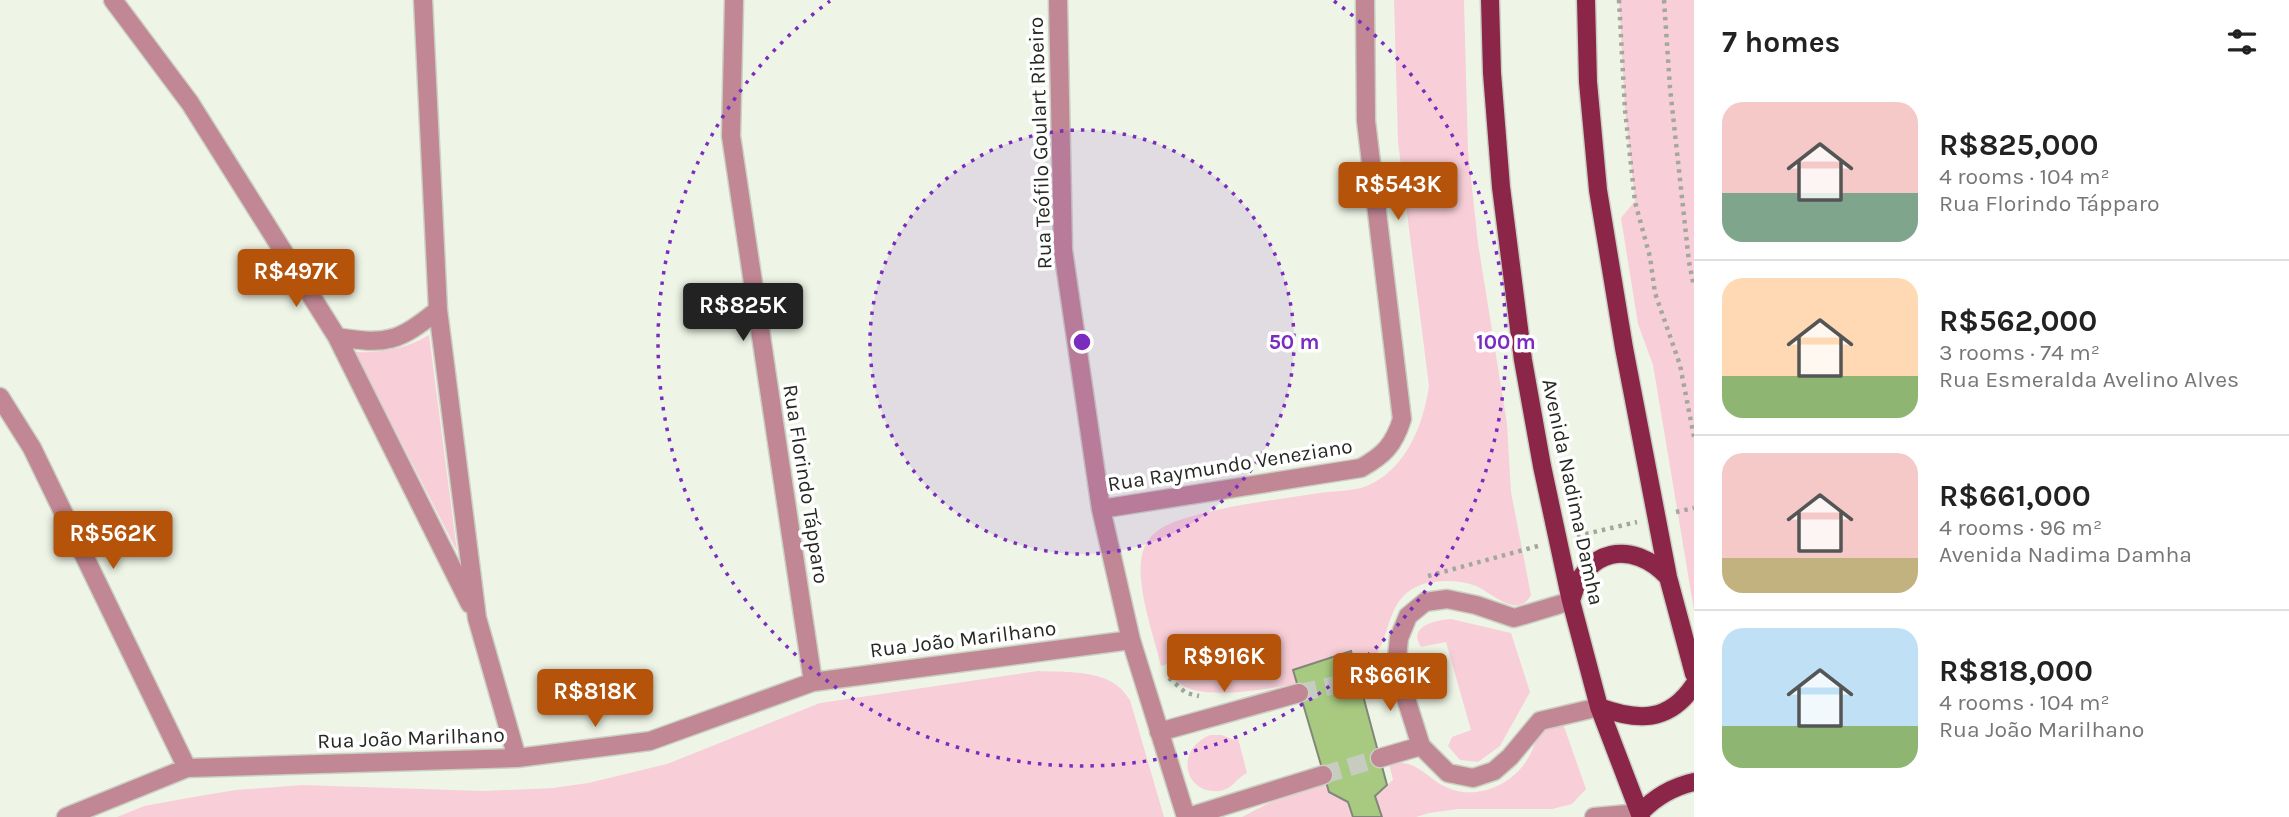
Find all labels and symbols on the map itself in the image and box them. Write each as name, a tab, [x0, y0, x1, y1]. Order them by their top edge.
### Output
street label: Rua Teófilo Goulart Ribeiro	[1024, 16, 1056, 270]
pin: R$543K	[1341, 162, 1455, 222]
pin: R$497K	[239, 250, 353, 309]
pin: R$825K	[686, 284, 800, 343]
centre of rings	[1070, 330, 1094, 354]
text: 50 m	[1269, 330, 1319, 354]
text: 100 m	[1476, 330, 1536, 354]
street label: Avenida Nadima Damha	[1537, 377, 1609, 607]
street label: Rua Florindo Tápparo	[778, 383, 834, 585]
street label: Rua Raymundo Veneziano	[1106, 434, 1354, 496]
pin: R$562K	[56, 512, 170, 571]
street label: Rua João Marilhano	[868, 616, 1058, 662]
pin: R$916K	[1167, 634, 1281, 694]
pin: R$661K	[1333, 654, 1447, 713]
pin: R$818K	[538, 670, 652, 729]
street label: Rua João Marilhano	[317, 723, 505, 753]

